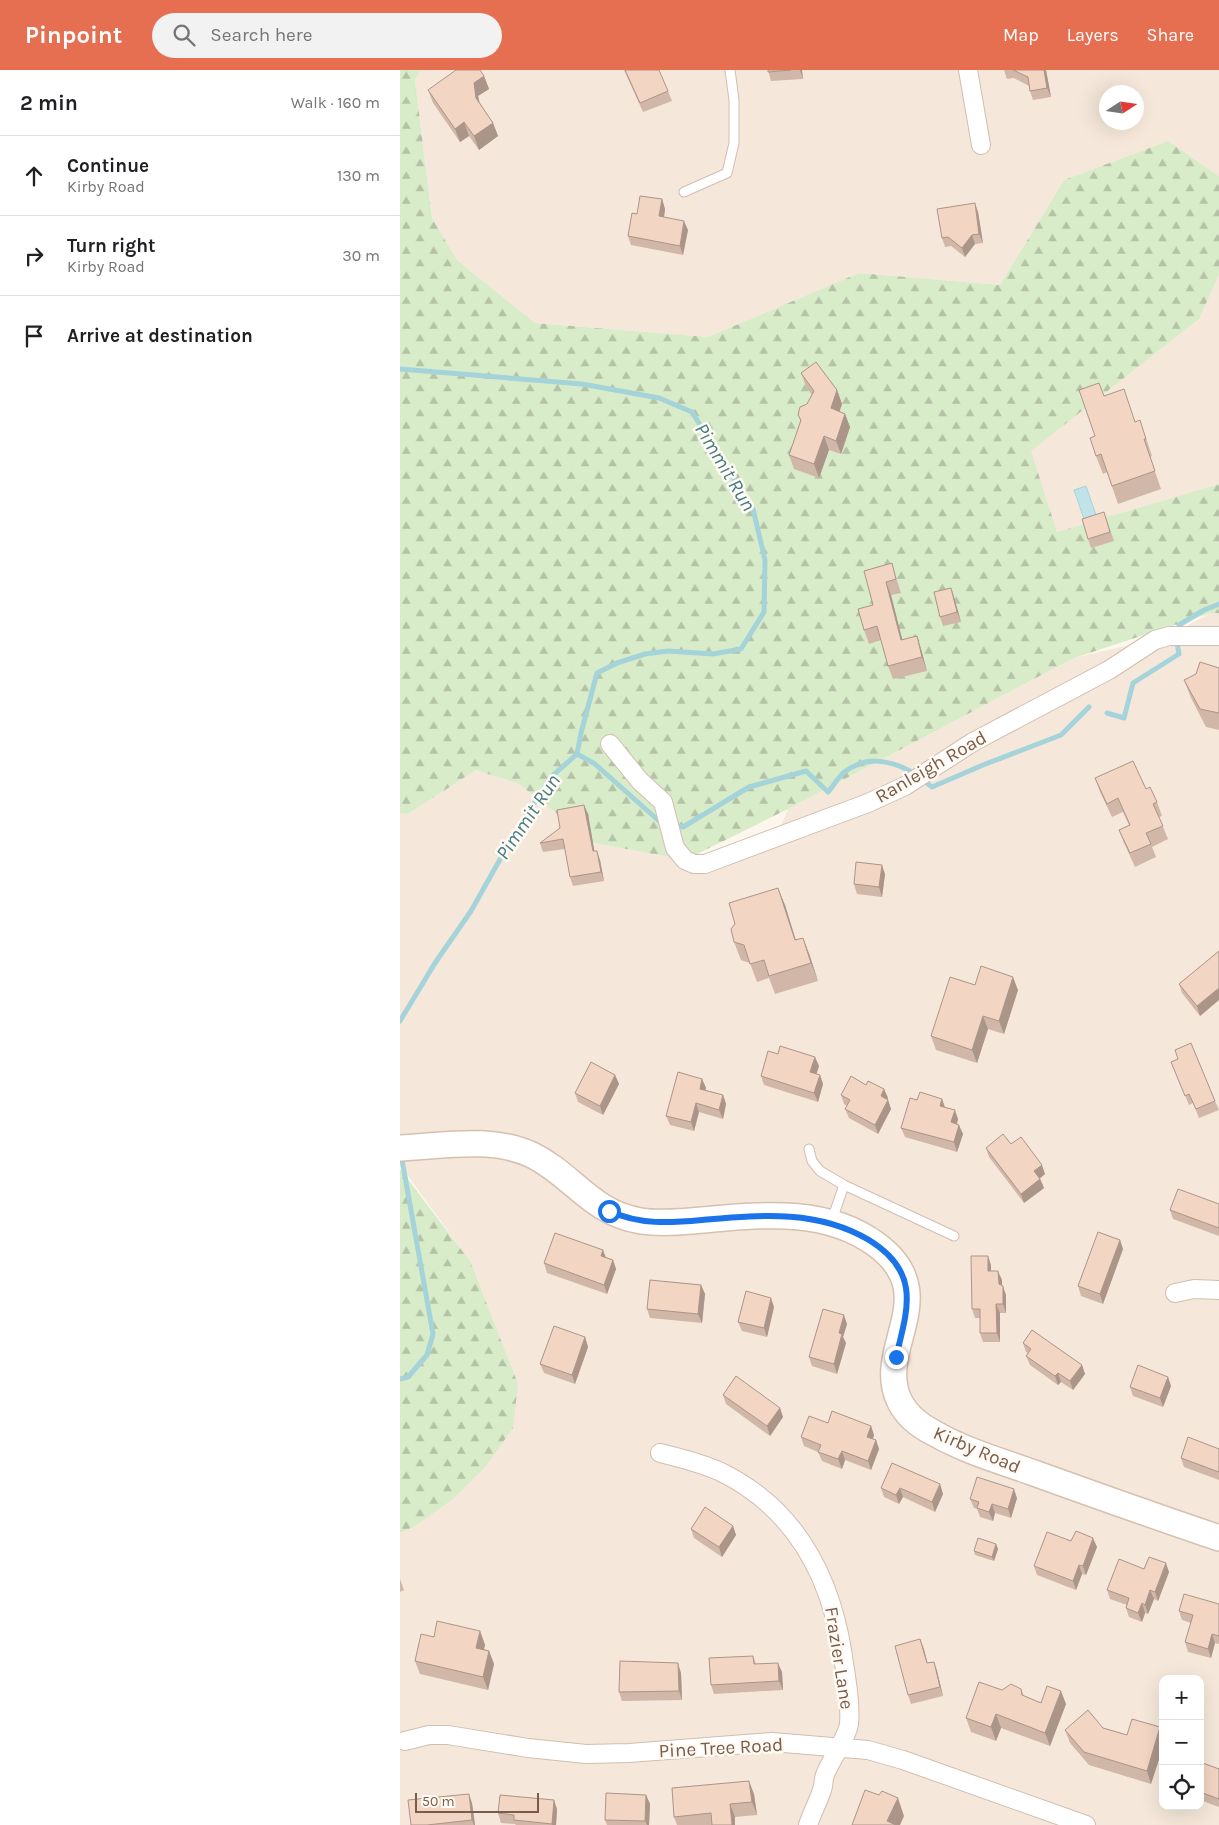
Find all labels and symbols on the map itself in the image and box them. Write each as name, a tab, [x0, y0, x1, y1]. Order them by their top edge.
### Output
north arrow	[1099, 85, 1144, 130]
water label: Pimmit Run	[690, 419, 760, 515]
street label: Ranleigh Road	[871, 726, 991, 808]
water label: Pimmit Run	[491, 770, 565, 864]
route start	[598, 1200, 621, 1223]
route end	[885, 1346, 908, 1369]
street label: Kirby Road	[930, 1422, 1024, 1478]
street label: Frazier Lane	[820, 1605, 858, 1711]
street label: Pine Tree Road	[658, 1734, 784, 1762]
scale bar	[415, 1790, 539, 1813]

